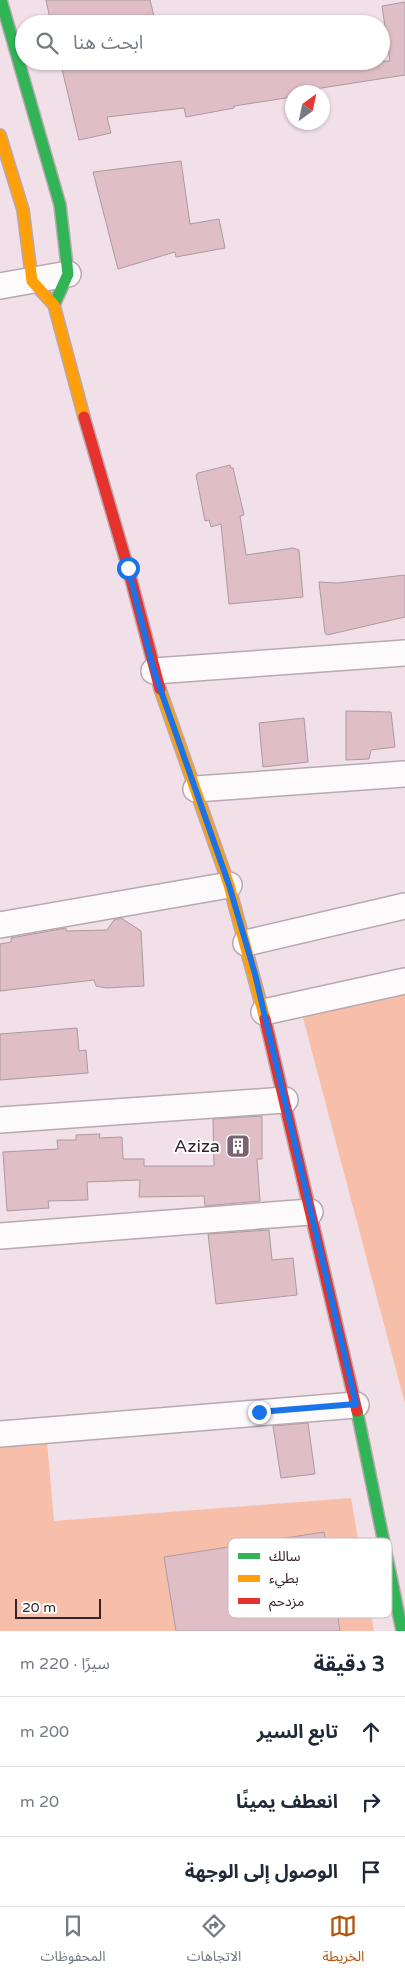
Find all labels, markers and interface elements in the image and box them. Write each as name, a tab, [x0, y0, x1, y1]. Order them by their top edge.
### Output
search box	[15, 15, 390, 70]
icon: search	[33, 29, 61, 57]
text: ابحث هنا	[73, 32, 143, 54]
north arrow	[285, 85, 330, 130]
route start	[117, 557, 140, 580]
building icon: Aziza	[225, 1133, 251, 1159]
place label: Aziza	[174, 1135, 220, 1157]
route end	[248, 1401, 271, 1424]
legend	[228, 1538, 392, 1618]
text: سالك	[269, 1548, 301, 1565]
text: بطيء	[269, 1570, 299, 1589]
text: مزدحم	[269, 1593, 304, 1612]
scale bar	[15, 1596, 101, 1619]
text: 20 m	[22, 1599, 56, 1616]
text: 3 دقيقة	[314, 1652, 385, 1677]
text: سيرًا · 220 m	[20, 1654, 110, 1674]
icon: ahead	[357, 1718, 385, 1746]
text: تابع السير	[257, 1721, 338, 1743]
text: 200 m	[20, 1722, 69, 1742]
icon: right	[357, 1788, 385, 1816]
text: انعطف يمينًا	[236, 1791, 338, 1813]
text: 20 m	[20, 1792, 59, 1812]
icon: arrive	[357, 1858, 385, 1886]
text: الوصول إلى الوجهة	[185, 1861, 338, 1883]
tab: المحفوظات	[41, 1912, 106, 1971]
tab: الاتجاهات	[187, 1912, 241, 1971]
tab: الخريطة	[322, 1912, 364, 1971]

